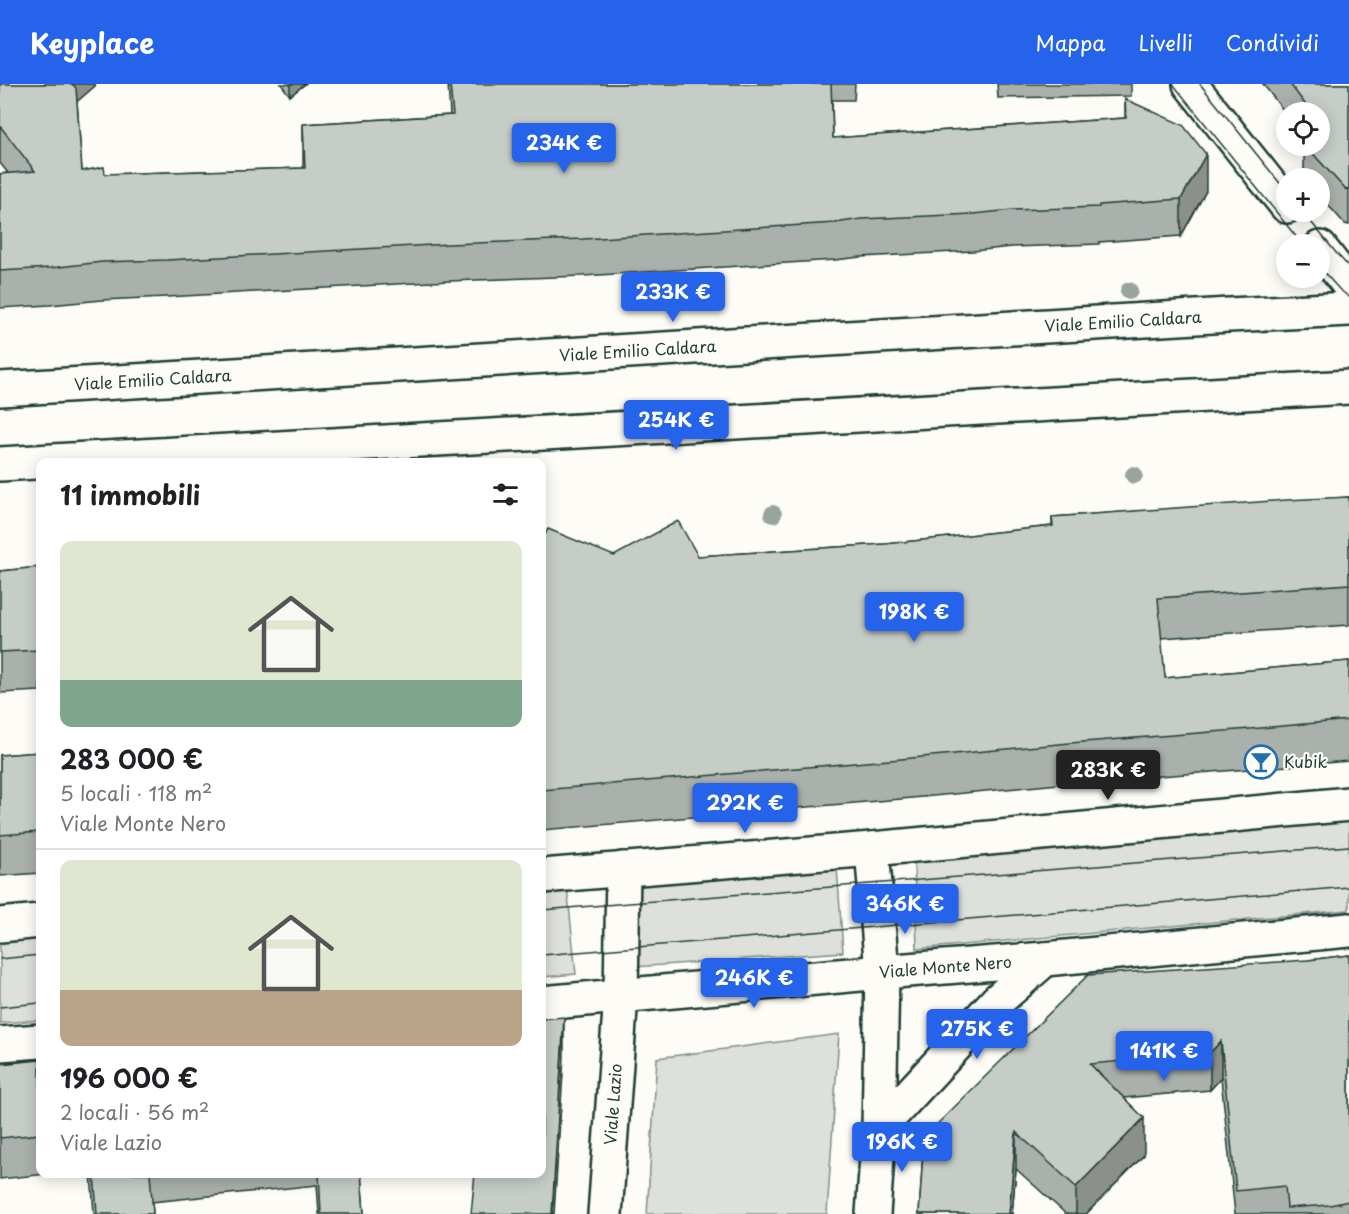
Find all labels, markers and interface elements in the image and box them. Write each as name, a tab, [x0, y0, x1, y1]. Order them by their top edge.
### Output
text: Keyplace	[30, 21, 155, 64]
text: Mappa	[1036, 26, 1106, 58]
text: Livelli	[1139, 26, 1193, 58]
text: Condividi	[1226, 26, 1319, 58]
map controls	[1276, 102, 1330, 288]
button: locate	[1276, 102, 1330, 156]
pin: 234K €	[515, 123, 613, 174]
text: 234K €	[526, 127, 602, 157]
button: +	[1276, 168, 1330, 222]
button: −	[1276, 234, 1330, 288]
pin: 233K €	[624, 272, 722, 323]
text: 233K €	[635, 276, 711, 306]
street label: Viale Emilio Caldara	[1044, 304, 1202, 337]
street label: Viale Emilio Caldara	[558, 333, 717, 366]
street label: Viale Emilio Caldara	[73, 362, 232, 396]
pin: 254K €	[627, 400, 725, 451]
text: 254K €	[638, 404, 714, 434]
text: 11 immobili	[60, 475, 200, 514]
icon: filters	[489, 478, 522, 511]
icon: home	[237, 580, 345, 688]
pin: 198K €	[865, 592, 963, 643]
text: 198K €	[879, 596, 949, 626]
text: 283 000 €	[60, 739, 203, 778]
bar icon: Kubik	[1243, 744, 1279, 780]
place label: Kubik	[1284, 749, 1328, 773]
pin: 283K €	[1059, 750, 1157, 801]
text: 283K €	[1070, 754, 1146, 784]
text: 5 locali · 118 m²	[60, 778, 212, 808]
pin: 292K €	[696, 783, 794, 834]
text: 292K €	[707, 787, 783, 817]
text: Viale Monte Nero	[60, 808, 226, 838]
pin: 346K €	[856, 884, 954, 935]
text: 346K €	[866, 888, 944, 918]
icon: home	[237, 899, 345, 1007]
street label: Viale Monte Nero	[878, 949, 1013, 983]
pin: 246K €	[705, 958, 803, 1009]
text: 246K €	[715, 962, 793, 992]
pin: 275K €	[928, 1009, 1026, 1060]
text: 275K €	[940, 1013, 1014, 1043]
pin: 141K €	[1115, 1031, 1213, 1082]
text: 141K €	[1130, 1035, 1198, 1065]
text: 196 000 €	[60, 1058, 198, 1097]
street label: Viale Lazio	[597, 1063, 627, 1146]
text: 2 locali · 56 m²	[60, 1097, 209, 1127]
pin: 196K €	[853, 1122, 951, 1173]
text: 196K €	[866, 1126, 938, 1156]
text: Viale Lazio	[60, 1127, 162, 1157]

